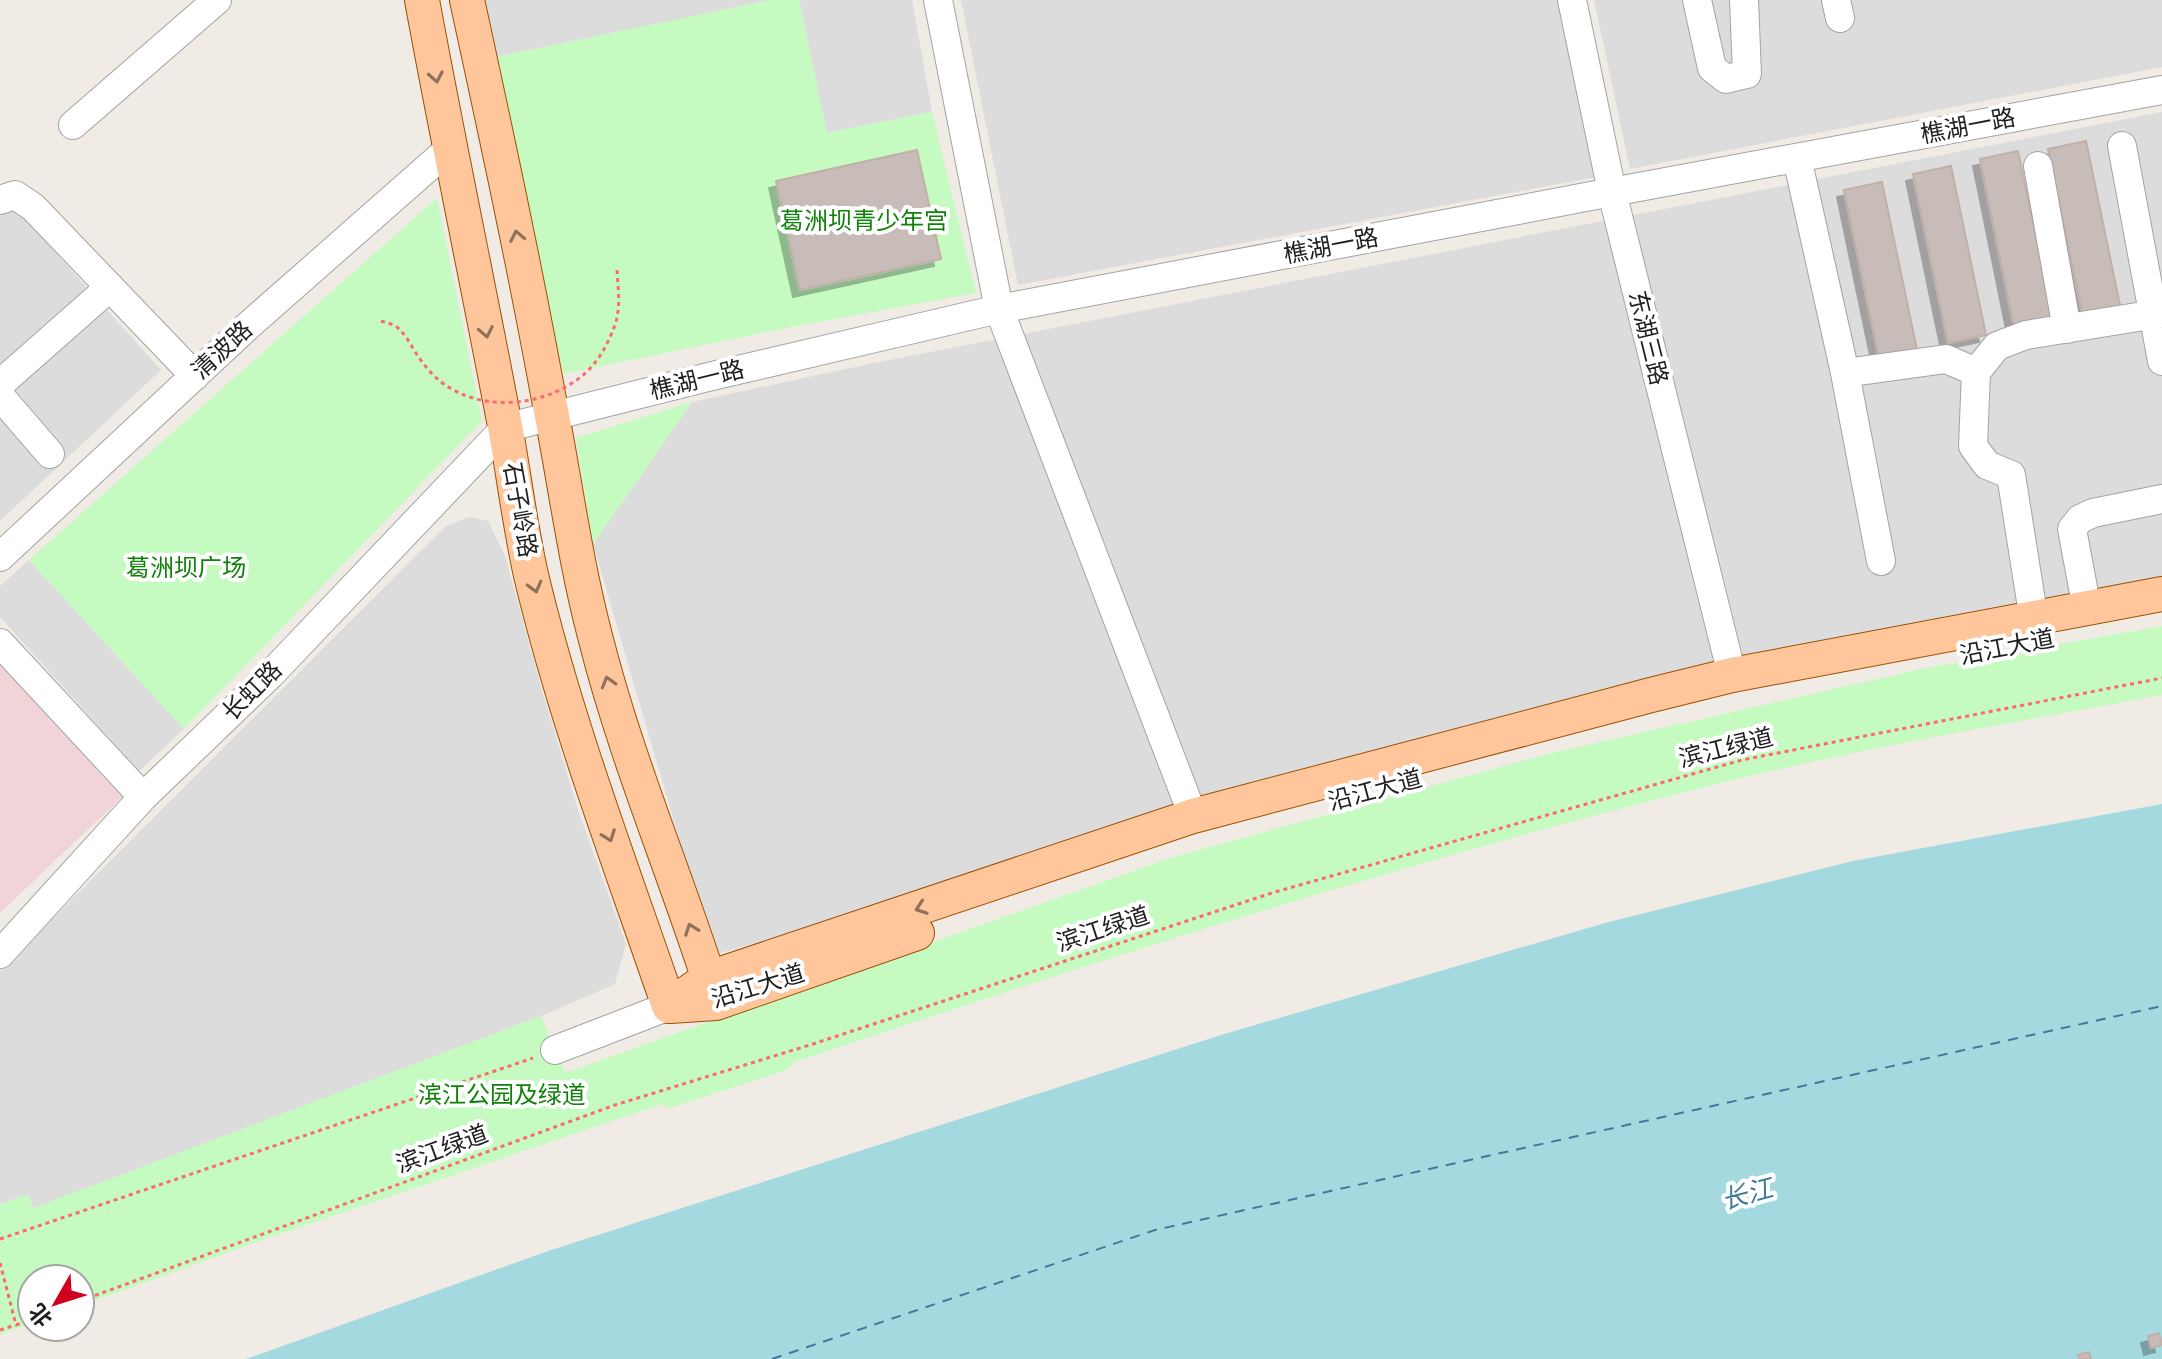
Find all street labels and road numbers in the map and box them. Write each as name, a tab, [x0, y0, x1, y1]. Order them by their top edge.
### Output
street label: 樵湖一路	[1918, 102, 2018, 149]
street label: 樵湖一路	[1281, 222, 1381, 269]
street label: 东湖三路	[1623, 288, 1674, 388]
street label: 清波路	[185, 314, 258, 385]
street label: 樵湖一路	[647, 354, 747, 405]
street label: 石子岭路	[498, 460, 543, 560]
street label: 沿江大道	[1957, 623, 2057, 670]
street label: 长虹路	[216, 655, 287, 726]
street label: 滨江绿道	[1676, 722, 1776, 773]
street label: 沿江大道	[1325, 763, 1425, 816]
street label: 滨江绿道	[1053, 900, 1153, 957]
street label: 沿江大道	[708, 958, 808, 1013]
street label: 滨江绿道	[392, 1118, 492, 1179]

